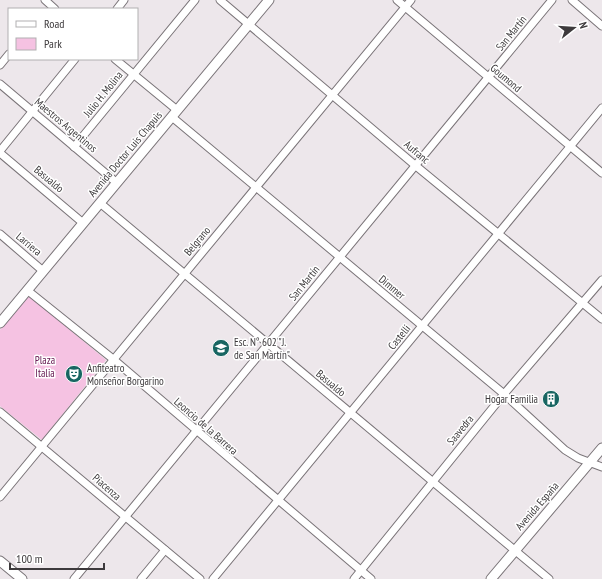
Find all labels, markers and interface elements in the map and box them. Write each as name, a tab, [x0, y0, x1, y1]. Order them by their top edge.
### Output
legend	[8, 8, 138, 60]
north arrow	[554, 8, 594, 48]
street label: San Martín	[493, 12, 530, 53]
text: Road	[44, 16, 64, 31]
text: N	[576, 20, 591, 30]
text: Park	[44, 36, 62, 51]
street label: Goumond	[488, 61, 525, 95]
street label: Julio H. Molina	[80, 68, 126, 120]
street label: Maestros Argentinos	[32, 95, 100, 155]
street label: Avenida Doctor Luis Chapuis	[85, 108, 165, 200]
street label: Aufranc	[401, 137, 433, 167]
street label: Basualdo	[31, 163, 67, 196]
street label: Belgrano	[181, 223, 213, 259]
street label: Larriera	[13, 229, 45, 259]
street label: San Martín	[286, 262, 323, 303]
street label: Dimmer	[376, 272, 408, 302]
street label: Castelli	[385, 322, 413, 352]
place label: Esc. N° 602 "J. de San Martín"	[234, 335, 290, 362]
school or university icon: Esc. N° 602 "J. de San Martín"	[211, 338, 231, 358]
park label: Plaza Italia	[35, 353, 55, 380]
place label: Anfiteatro Monseñor Borgarino	[87, 361, 164, 388]
theatre icon: Anfiteatro Monseñor Borgarino	[64, 364, 84, 384]
street label: Basualdo	[313, 367, 349, 400]
building icon: Hogar Familia	[541, 389, 561, 409]
place label: Hogar Familia	[485, 392, 538, 406]
street label: Leoncio de la Barrera	[171, 394, 241, 458]
street label: Saavedra	[444, 412, 476, 448]
street label: Piacenza	[90, 471, 124, 503]
street label: Avenida España	[512, 479, 562, 533]
scale bar	[10, 545, 104, 571]
text: 100 m	[16, 551, 43, 566]

